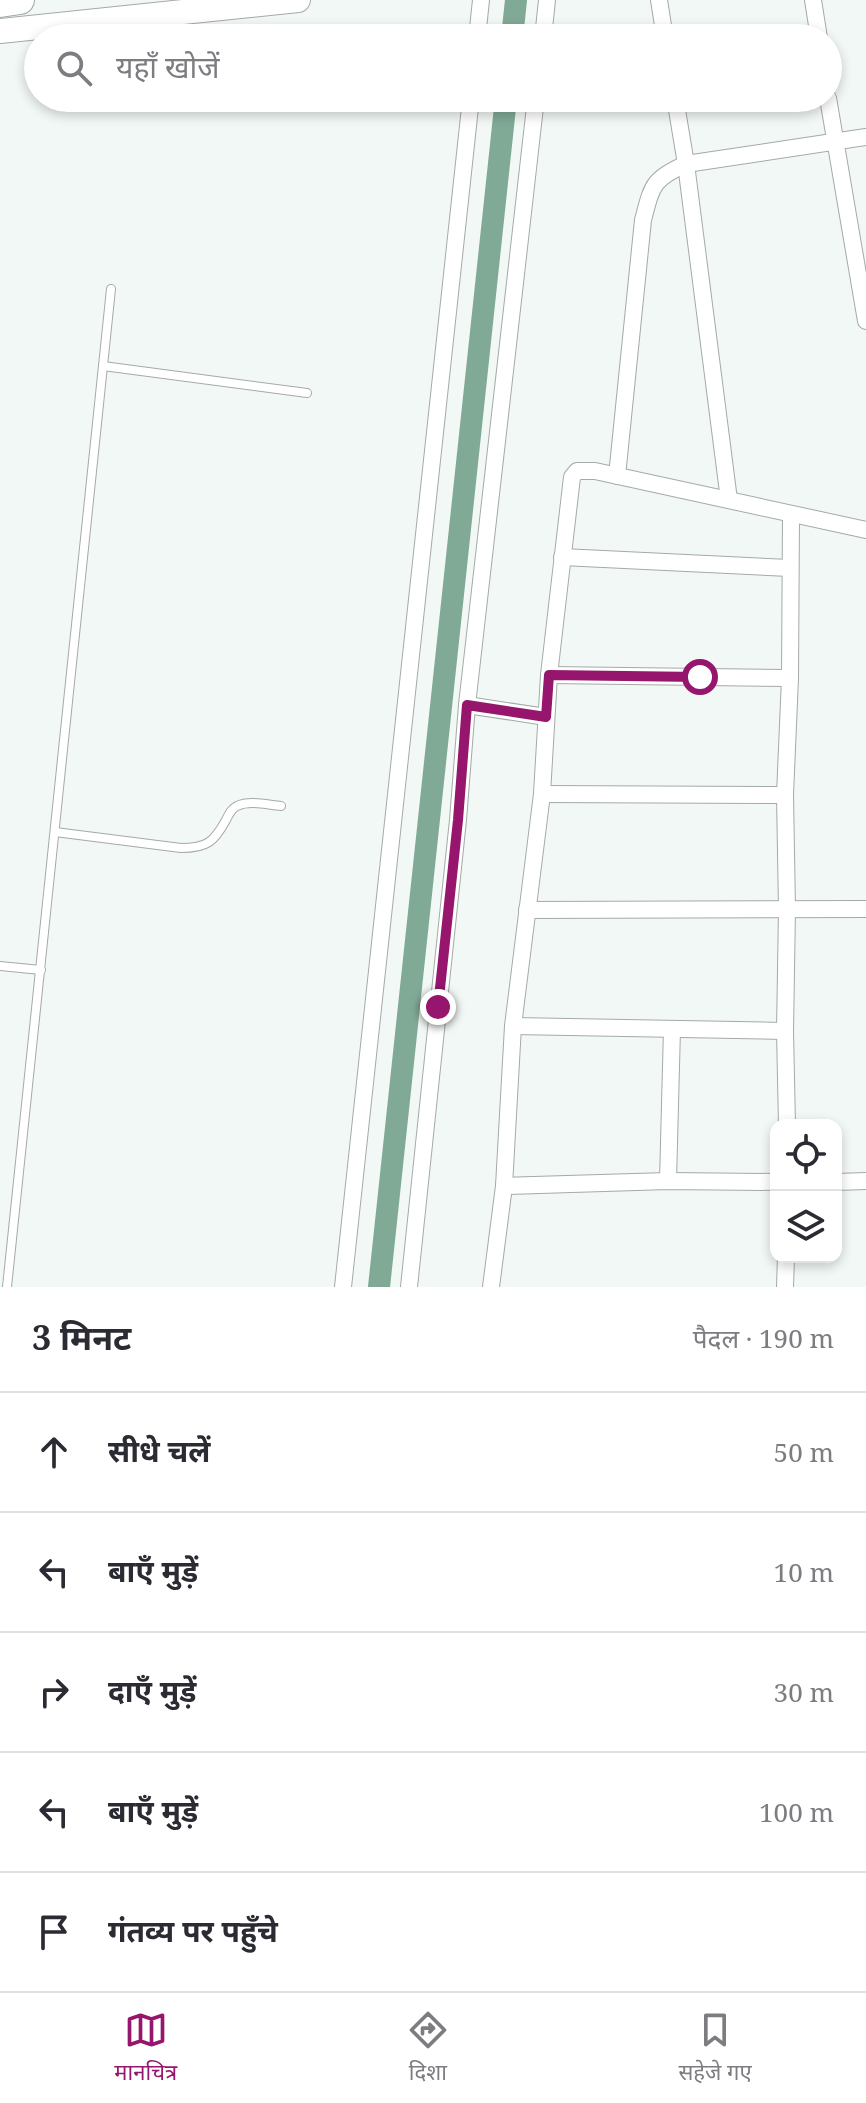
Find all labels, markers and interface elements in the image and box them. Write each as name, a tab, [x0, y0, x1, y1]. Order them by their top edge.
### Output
search box	[24, 24, 842, 112]
icon: search	[52, 46, 96, 90]
text: यहाँ खोजें	[116, 46, 219, 87]
route start	[682, 659, 718, 695]
route end	[420, 989, 456, 1025]
map controls	[770, 1119, 842, 1263]
button: locate	[770, 1119, 842, 1191]
button: layers	[770, 1191, 842, 1263]
text: 3 मिनट	[32, 1314, 131, 1360]
text: पैदल · 190 m	[693, 1320, 834, 1356]
icon: ahead	[32, 1430, 76, 1474]
text: सीधे चलें	[108, 1430, 210, 1471]
text: 50 m	[774, 1434, 834, 1470]
icon: left	[32, 1550, 76, 1594]
text: बाएँ मुड़ें	[108, 1550, 198, 1591]
text: 10 m	[774, 1554, 834, 1590]
icon: right	[32, 1670, 76, 1714]
text: दाएँ मुड़ें	[108, 1670, 196, 1711]
text: 30 m	[774, 1674, 834, 1710]
icon: left	[32, 1790, 76, 1834]
text: बाएँ मुड़ें	[108, 1790, 198, 1831]
text: 100 m	[759, 1794, 834, 1830]
icon: arrive	[32, 1910, 76, 1954]
text: गंतव्य पर पहुँचे	[108, 1910, 278, 1951]
tab: मानचित्र	[114, 2008, 177, 2089]
tab: दिशा	[406, 2008, 450, 2089]
tab: सहेजे गए	[678, 2008, 752, 2089]

